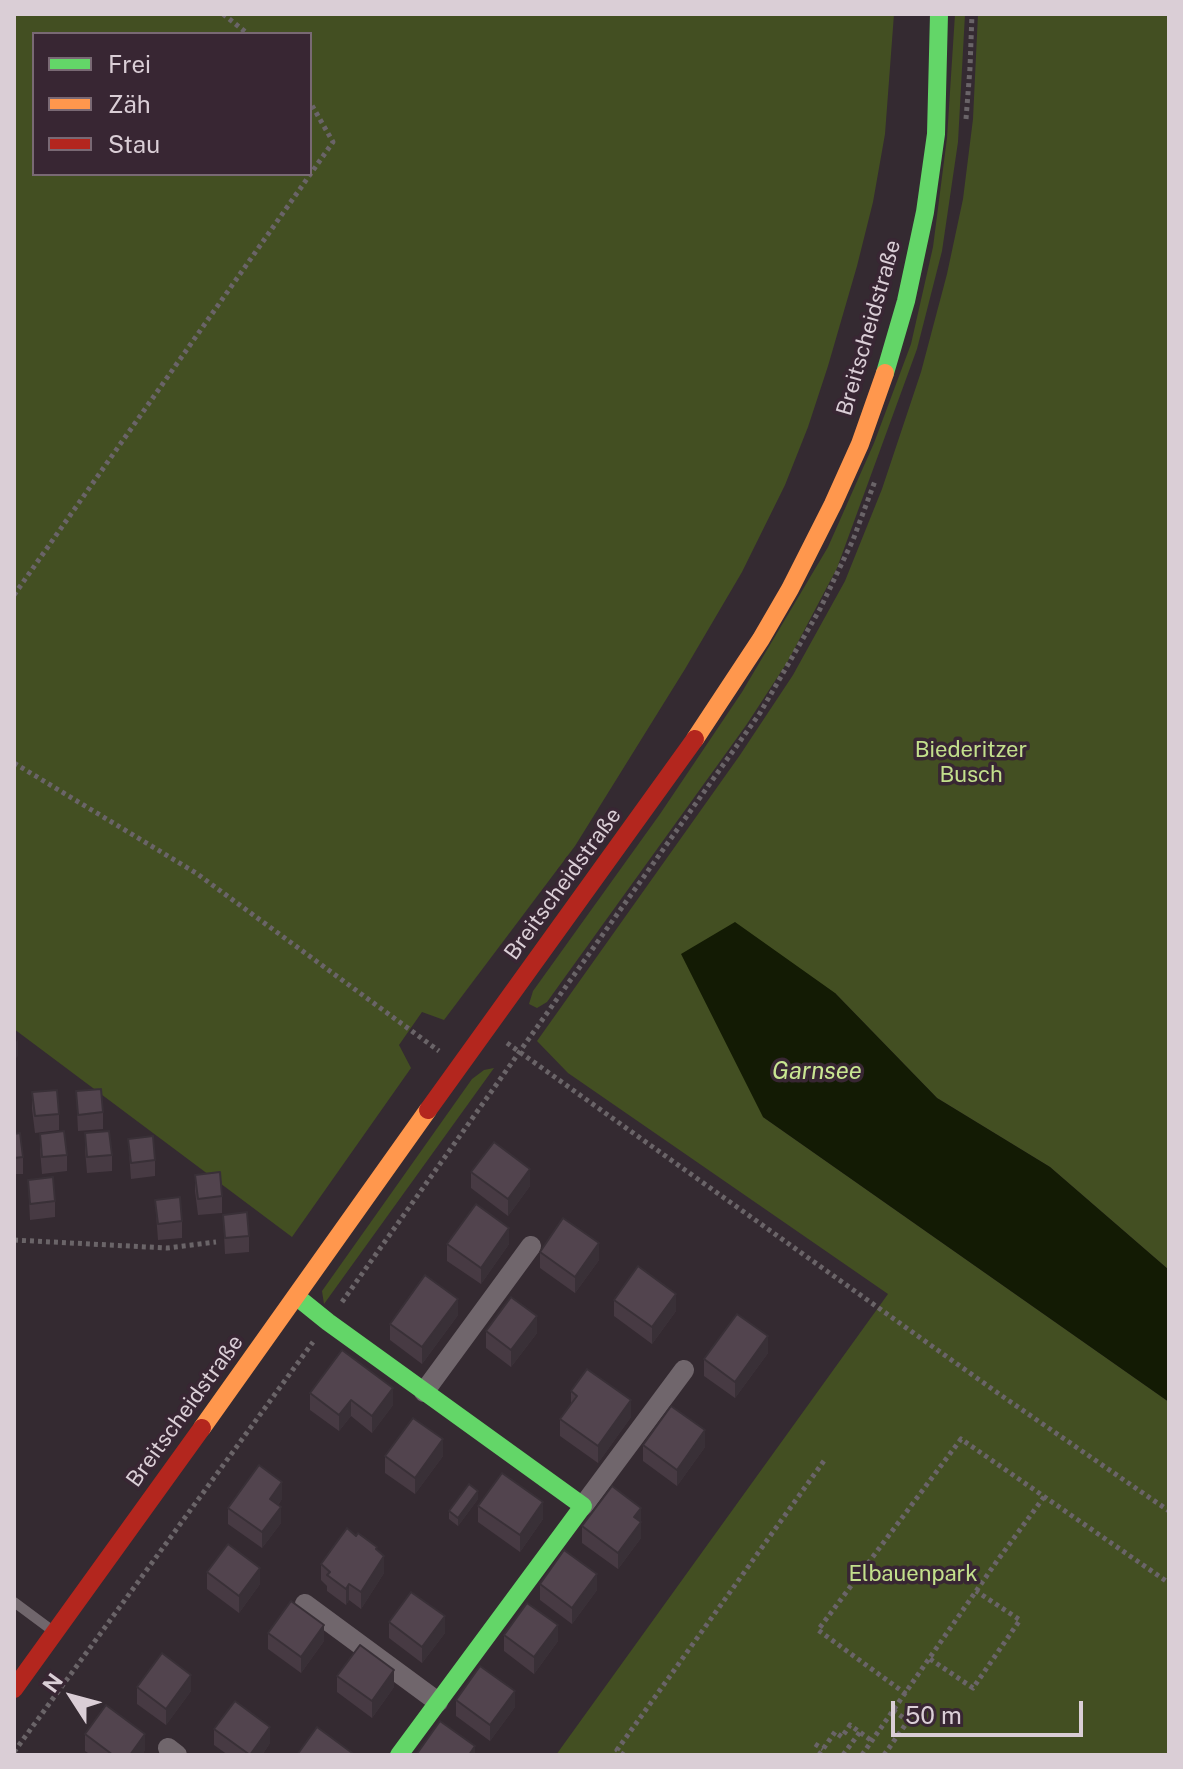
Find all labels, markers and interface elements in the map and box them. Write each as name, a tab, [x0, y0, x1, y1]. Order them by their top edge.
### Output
legend	[32, 32, 312, 176]
text: Frei	[108, 50, 151, 78]
text: Zäh	[108, 90, 151, 118]
text: Stau	[108, 130, 160, 158]
street label: Breitscheidstraße	[831, 237, 907, 419]
park label: Biederitzer Busch	[915, 737, 1027, 788]
street label: Breitscheidstraße	[499, 803, 627, 965]
water label: Garnsee	[772, 1058, 862, 1086]
street label: Breitscheidstraße	[121, 1330, 249, 1492]
park label: Elbauenpark	[848, 1561, 978, 1587]
north arrow	[32, 1657, 112, 1737]
text: N	[37, 1668, 68, 1697]
scale bar	[895, 1685, 1087, 1735]
text: 50 m	[905, 1701, 962, 1729]

